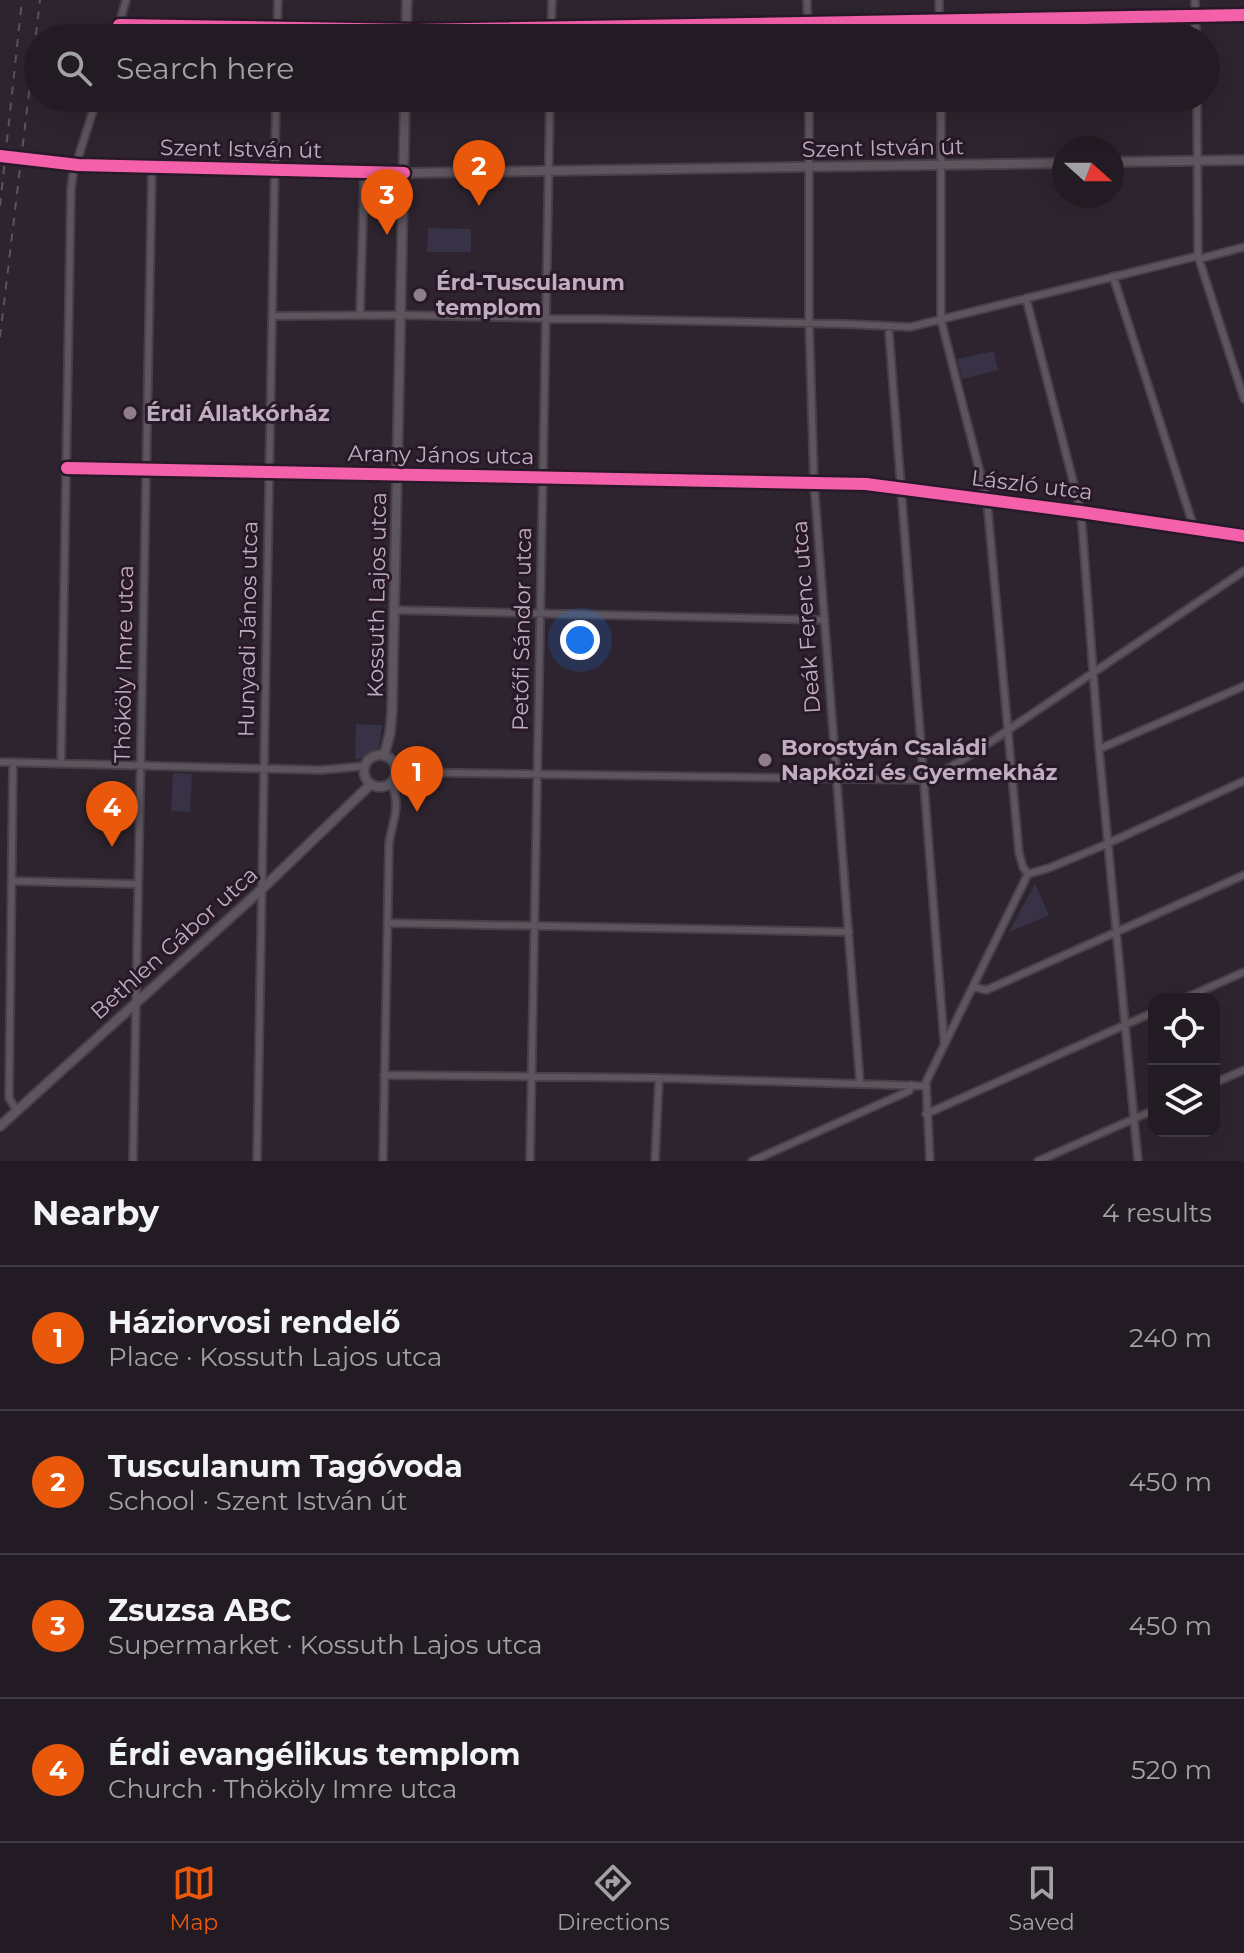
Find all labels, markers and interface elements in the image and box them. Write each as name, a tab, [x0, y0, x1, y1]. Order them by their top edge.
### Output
search box	[24, 24, 1220, 112]
icon: search	[52, 46, 96, 90]
text: Search here	[116, 50, 294, 87]
street label: Szent István út	[802, 133, 964, 163]
street label: Szent István út	[160, 134, 322, 164]
north arrow	[1052, 136, 1124, 208]
pin: 2	[453, 140, 505, 206]
pin: 3	[361, 169, 413, 235]
place label: Érd-Tusculanum templom	[436, 269, 625, 321]
marker: Érd-Tusculanum templom	[411, 286, 429, 304]
place label: Érdi Állatkórház	[146, 400, 330, 427]
marker: Érdi Állatkórház	[121, 404, 139, 422]
street label: Arany János utca	[347, 440, 535, 470]
street label: László utca	[970, 464, 1094, 506]
street label: Kossuth Lajos utca	[362, 492, 392, 698]
street label: Deák Ferenc utca	[786, 520, 826, 714]
street label: Hunyadi János utca	[233, 521, 263, 737]
street label: Petőfi Sándor utca	[507, 527, 537, 731]
street label: Thököly Imre utca	[109, 565, 139, 763]
your location	[560, 620, 600, 660]
place label: Borostyán Családi Napközi és Gyermekház	[781, 734, 1058, 786]
pin: 1	[391, 746, 443, 812]
marker: Borostyán Családi Napközi és Gyermekház	[756, 751, 774, 769]
pin: 4	[86, 781, 138, 847]
street label: Bethlen Gábor utca	[85, 861, 263, 1025]
map controls	[1148, 993, 1220, 1137]
button: locate	[1148, 993, 1220, 1065]
button: layers	[1148, 1065, 1220, 1137]
text: Nearby	[32, 1192, 159, 1234]
text: 4 results	[1102, 1197, 1212, 1229]
text: Háziorvosi rendelő	[108, 1304, 401, 1341]
text: 1	[53, 1322, 63, 1354]
text: 240 m	[1129, 1322, 1212, 1354]
text: Place · Kossuth Lajos utca	[108, 1341, 442, 1373]
text: Tusculanum Tagóvoda	[108, 1448, 463, 1485]
text: 2	[50, 1466, 66, 1498]
text: 450 m	[1129, 1466, 1212, 1498]
text: School · Szent István út	[108, 1485, 408, 1517]
text: Zsuzsa ABC	[108, 1592, 292, 1629]
text: 3	[50, 1610, 66, 1642]
text: 450 m	[1129, 1610, 1212, 1642]
text: Supermarket · Kossuth Lajos utca	[108, 1629, 543, 1661]
text: Érdi evangélikus templom	[108, 1736, 520, 1773]
text: 4	[49, 1754, 67, 1786]
text: 520 m	[1131, 1754, 1212, 1786]
text: Church · Thököly Imre utca	[108, 1773, 457, 1805]
tab: Map	[169, 1861, 218, 1936]
tab: Directions	[557, 1861, 670, 1936]
tab: Saved	[1009, 1861, 1075, 1936]

